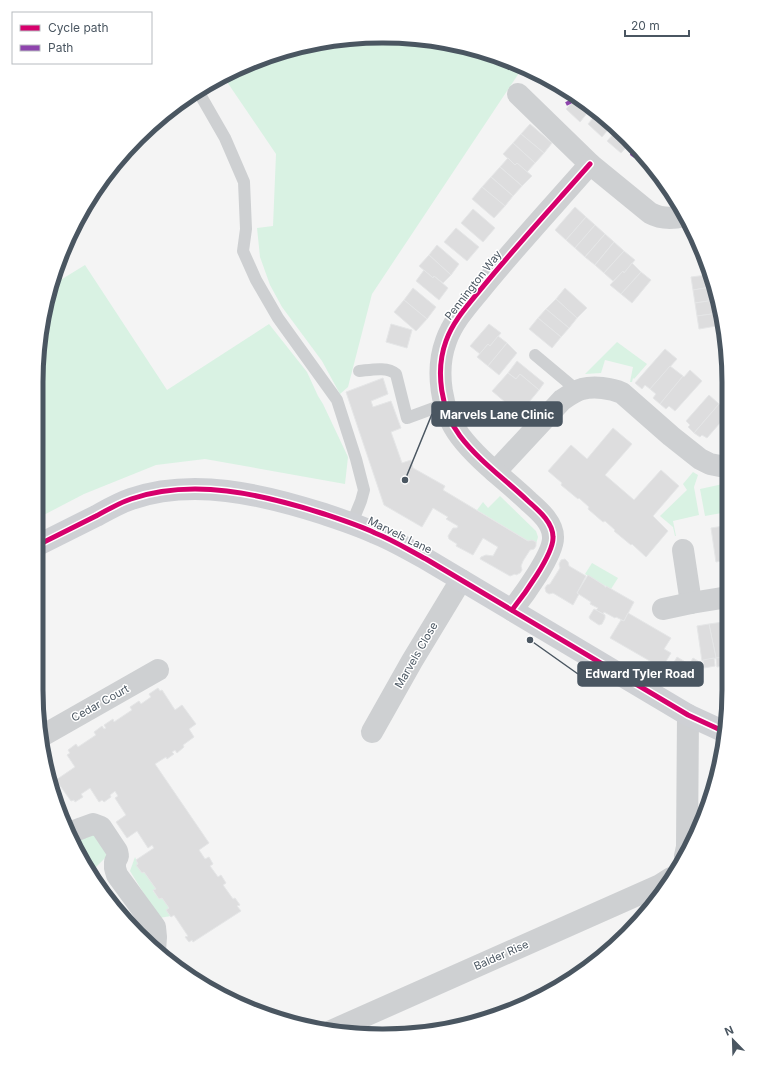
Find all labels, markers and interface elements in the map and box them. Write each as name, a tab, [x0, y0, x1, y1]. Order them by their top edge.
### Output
legend	[12, 12, 152, 64]
scale bar	[625, 12, 689, 38]
text: 20 m	[631, 18, 660, 33]
text: Cycle path	[48, 20, 109, 35]
text: Path	[48, 40, 73, 55]
street label: Pennington Way	[441, 247, 505, 323]
callout: Marvels Lane Clinic	[432, 402, 562, 426]
text: Marvels Lane Clinic	[440, 407, 554, 422]
street label: Marvels Lane	[366, 513, 434, 557]
street label: Marvels Close	[391, 620, 441, 690]
callout: Edward Tyler Road	[578, 662, 703, 686]
text: Edward Tyler Road	[585, 666, 695, 681]
street label: Cedar Court	[69, 681, 132, 725]
street label: Balder Rise	[471, 937, 531, 973]
north arrow	[713, 1020, 753, 1060]
text: N	[722, 1023, 736, 1039]

